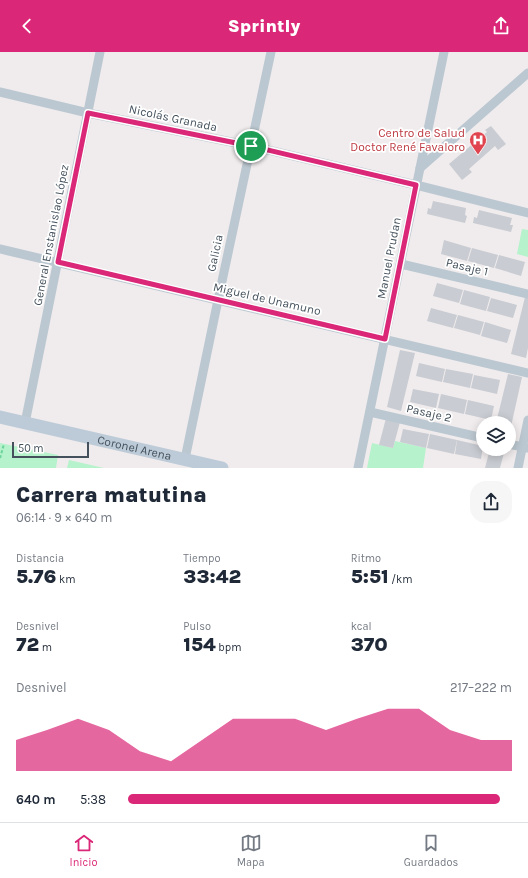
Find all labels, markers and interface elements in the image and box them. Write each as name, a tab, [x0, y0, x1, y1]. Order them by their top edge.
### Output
icon: back	[16, 15, 38, 37]
text: Sprintly	[228, 15, 300, 37]
icon: share	[490, 15, 512, 37]
street label: Nicolás Granada	[128, 102, 218, 134]
place label: Centro de Salud Doctor René Favaloro	[350, 126, 465, 154]
pin	[234, 129, 268, 163]
hospital icon: Centro de Salud Doctor René Favaloro	[468, 130, 488, 155]
icon: arrive	[240, 135, 262, 157]
street label: General Enstanislao López	[30, 163, 72, 307]
street label: Manuel Prudan	[374, 216, 404, 300]
street label: Galicia	[204, 233, 226, 273]
street label: Pasaje 1	[445, 255, 489, 279]
street label: Miguel de Unamuno	[212, 280, 322, 318]
street label: Pasaje 2	[405, 401, 453, 425]
map controls	[476, 416, 516, 456]
button: layers	[476, 416, 516, 456]
street label: Coronel Arena	[96, 433, 173, 463]
scale bar	[12, 440, 89, 459]
text: 50 m	[18, 442, 44, 455]
button: share	[470, 481, 512, 523]
text: Carrera matutina	[16, 482, 207, 508]
text: 06:14 · 9 × 640 m	[16, 510, 112, 525]
text: Distancia	[16, 552, 64, 565]
text: Tiempo	[183, 552, 221, 565]
text: Ritmo	[351, 552, 381, 565]
text: 5.76	[16, 565, 56, 588]
text: 33:42	[183, 565, 241, 588]
text: 5:51	[351, 565, 389, 588]
text: km	[56, 573, 76, 586]
text: /km	[389, 573, 412, 586]
text: Desnivel	[16, 620, 59, 633]
text: Pulso	[183, 620, 211, 633]
text: kcal	[351, 620, 372, 633]
text: 72	[16, 633, 39, 656]
text: 154	[183, 633, 216, 656]
text: 370	[351, 633, 388, 656]
text: m	[39, 641, 52, 654]
text: bpm	[216, 641, 242, 654]
text: Desnivel	[16, 680, 67, 695]
text: 217–222 m	[450, 680, 512, 695]
text: 640 m	[16, 792, 55, 807]
text: 5:38	[80, 792, 106, 807]
tab: Inicio	[70, 832, 98, 869]
tab: Mapa	[237, 832, 265, 869]
tab: Guardados	[404, 832, 458, 869]

